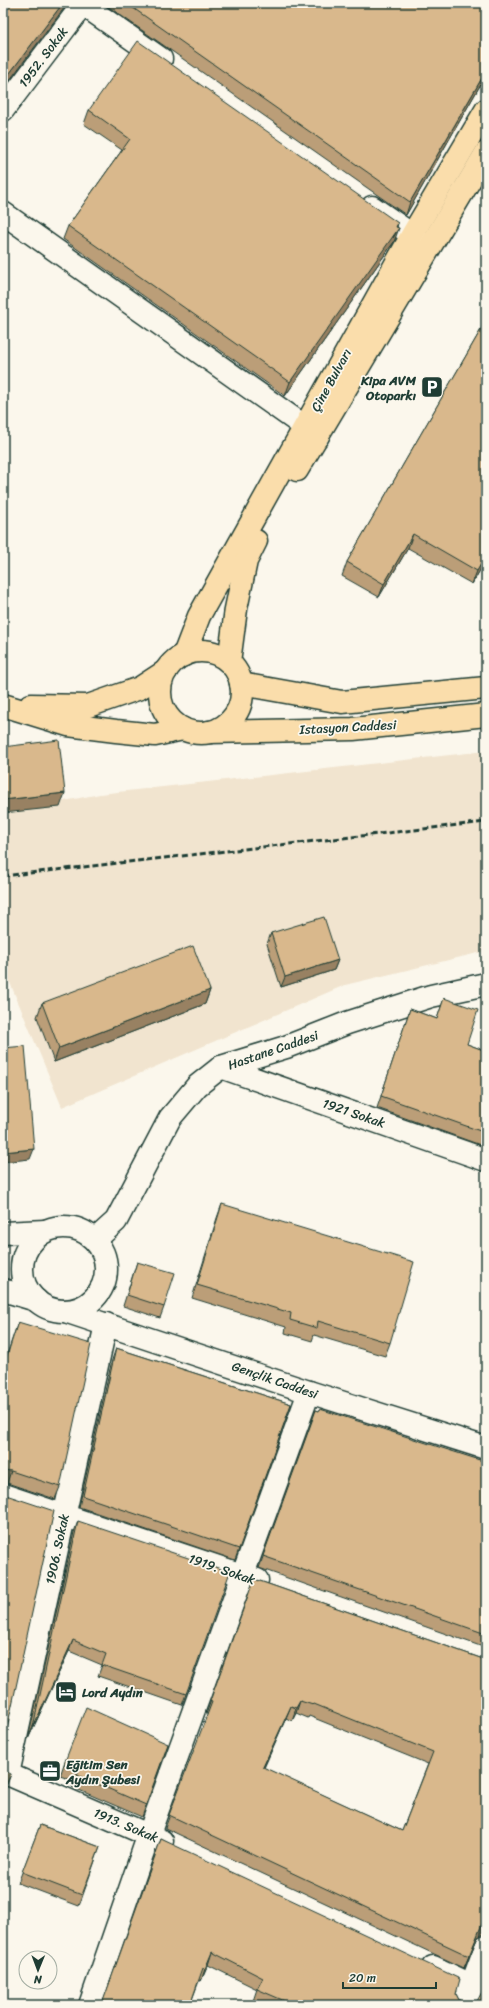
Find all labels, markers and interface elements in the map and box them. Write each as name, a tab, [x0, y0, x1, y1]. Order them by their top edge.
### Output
street label: 1952. Sokak	[12, 21, 74, 92]
street label: Çine Bulvarı	[304, 344, 358, 416]
place label: Kipa AVM Otoparkı	[360, 369, 416, 407]
parking icon: Kipa AVM Otoparkı	[419, 374, 445, 400]
street label: Istasyon Caddesi	[298, 713, 397, 741]
street label: Hastane Caddesi	[225, 1024, 322, 1076]
street label: 1921 Sokak	[319, 1092, 389, 1135]
street label: Gençlik Caddesi	[229, 1355, 322, 1406]
street label: 1906. Sokak	[38, 1512, 76, 1586]
street label: 1919. Sokak	[185, 1547, 259, 1591]
hotel icon: Lord Aydın	[53, 1679, 79, 1705]
place label: Lord Aydın	[82, 1681, 144, 1704]
place label: Eğitim Sen Aydın Şubesi	[65, 1753, 141, 1791]
office icon: Eğitim Sen Aydın Şubesi	[37, 1758, 63, 1784]
street label: 1913. Sokak	[90, 1801, 162, 1849]
north arrow	[18, 1950, 58, 1990]
scale bar	[343, 1964, 436, 1990]
text: 20 m	[349, 1967, 376, 1989]
text: N	[33, 1970, 43, 1989]

